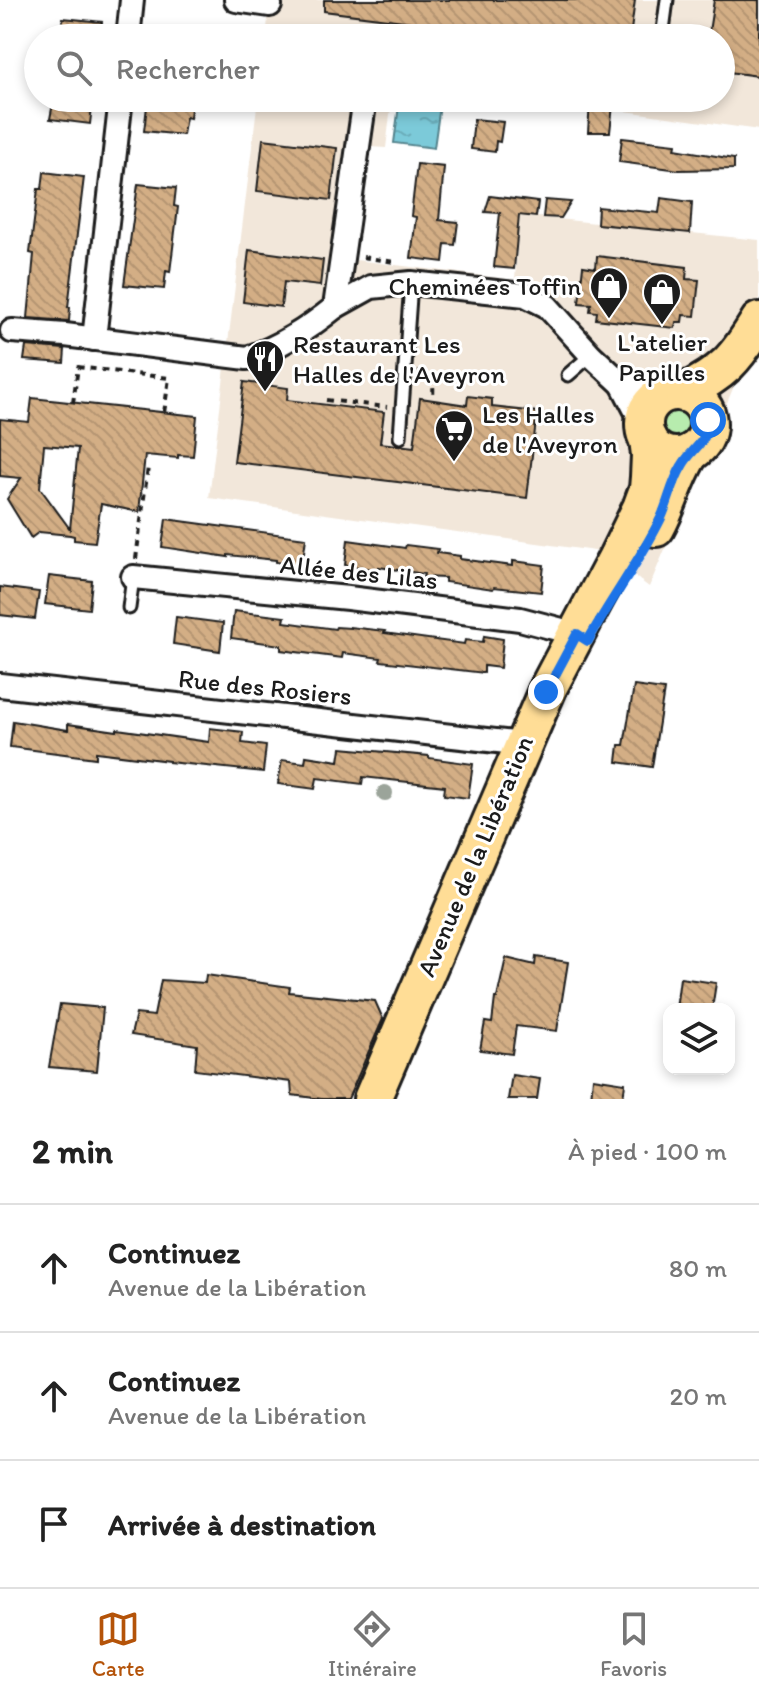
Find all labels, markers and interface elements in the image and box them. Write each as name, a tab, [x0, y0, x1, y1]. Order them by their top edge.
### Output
search box	[24, 24, 735, 112]
icon: search	[52, 46, 96, 90]
text: Rechercher	[116, 50, 260, 87]
shop icon: Cheminées Toffin	[588, 265, 630, 320]
place label: Cheminées Toffin	[388, 270, 581, 302]
shop icon: L'atelier Papilles	[641, 271, 683, 326]
place label: L'atelier Papilles	[617, 326, 708, 388]
place label: Restaurant Les Halles de l'Aveyron	[293, 328, 505, 390]
restaurant icon: Restaurant Les Halles de l'Aveyron	[244, 338, 286, 393]
place label: Les Halles de l'Aveyron	[482, 398, 618, 460]
route start	[690, 402, 726, 438]
supermarket icon: Les Halles de l'Aveyron	[433, 408, 475, 463]
street label: Allée des Lilas	[279, 548, 439, 596]
street label: Rue des Rosiers	[177, 662, 353, 712]
route end	[528, 674, 564, 710]
street label: Avenue de la Libération	[410, 731, 540, 981]
map controls	[663, 1003, 735, 1075]
button: layers	[663, 1003, 735, 1075]
text: 2 min	[32, 1131, 113, 1172]
text: À pied · 100 m	[568, 1135, 727, 1167]
text: Continuez	[108, 1234, 240, 1271]
icon: ahead	[32, 1246, 76, 1290]
text: 80 m	[669, 1252, 727, 1284]
text: Avenue de la Libération	[108, 1271, 366, 1303]
text: Continuez	[108, 1362, 240, 1399]
icon: ahead	[32, 1374, 76, 1418]
text: 20 m	[670, 1380, 727, 1412]
text: Avenue de la Libération	[108, 1399, 366, 1431]
icon: arrive	[32, 1502, 76, 1546]
text: Arrivée à destination	[108, 1506, 376, 1543]
tab: Carte	[92, 1607, 145, 1682]
tab: Itinéraire	[328, 1607, 417, 1682]
tab: Favoris	[600, 1607, 667, 1682]

